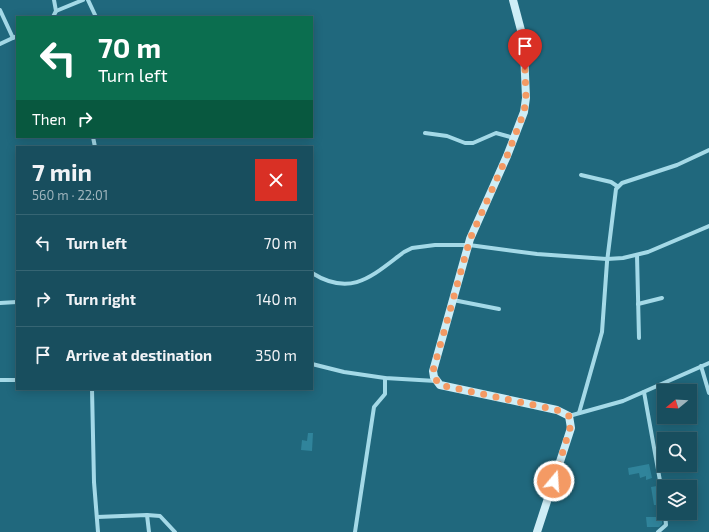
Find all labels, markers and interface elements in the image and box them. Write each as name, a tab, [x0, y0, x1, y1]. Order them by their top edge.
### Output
pin	[508, 29, 542, 70]
text: 70 m	[98, 30, 161, 64]
icon: left	[32, 32, 84, 84]
icon: arrive	[514, 35, 536, 57]
text: Turn left	[98, 64, 168, 86]
icon: right	[74, 108, 96, 130]
text: Then	[32, 110, 66, 128]
text: 7 min	[32, 157, 92, 186]
button: close	[255, 159, 297, 201]
text: 560 m · 22:01	[32, 187, 108, 203]
icon: left	[32, 232, 54, 254]
text: Turn left	[66, 234, 127, 252]
text: 70 m	[264, 234, 297, 252]
icon: right	[32, 288, 54, 310]
text: Turn right	[66, 290, 136, 308]
text: 140 m	[256, 290, 297, 308]
icon: arrive	[32, 344, 54, 366]
text: Arrive at destination	[66, 346, 212, 364]
text: 350 m	[255, 346, 297, 364]
north arrow	[657, 384, 697, 424]
map controls	[657, 384, 697, 520]
button: search	[657, 432, 697, 472]
position arrow	[533, 460, 575, 502]
button: layers	[657, 480, 697, 520]

